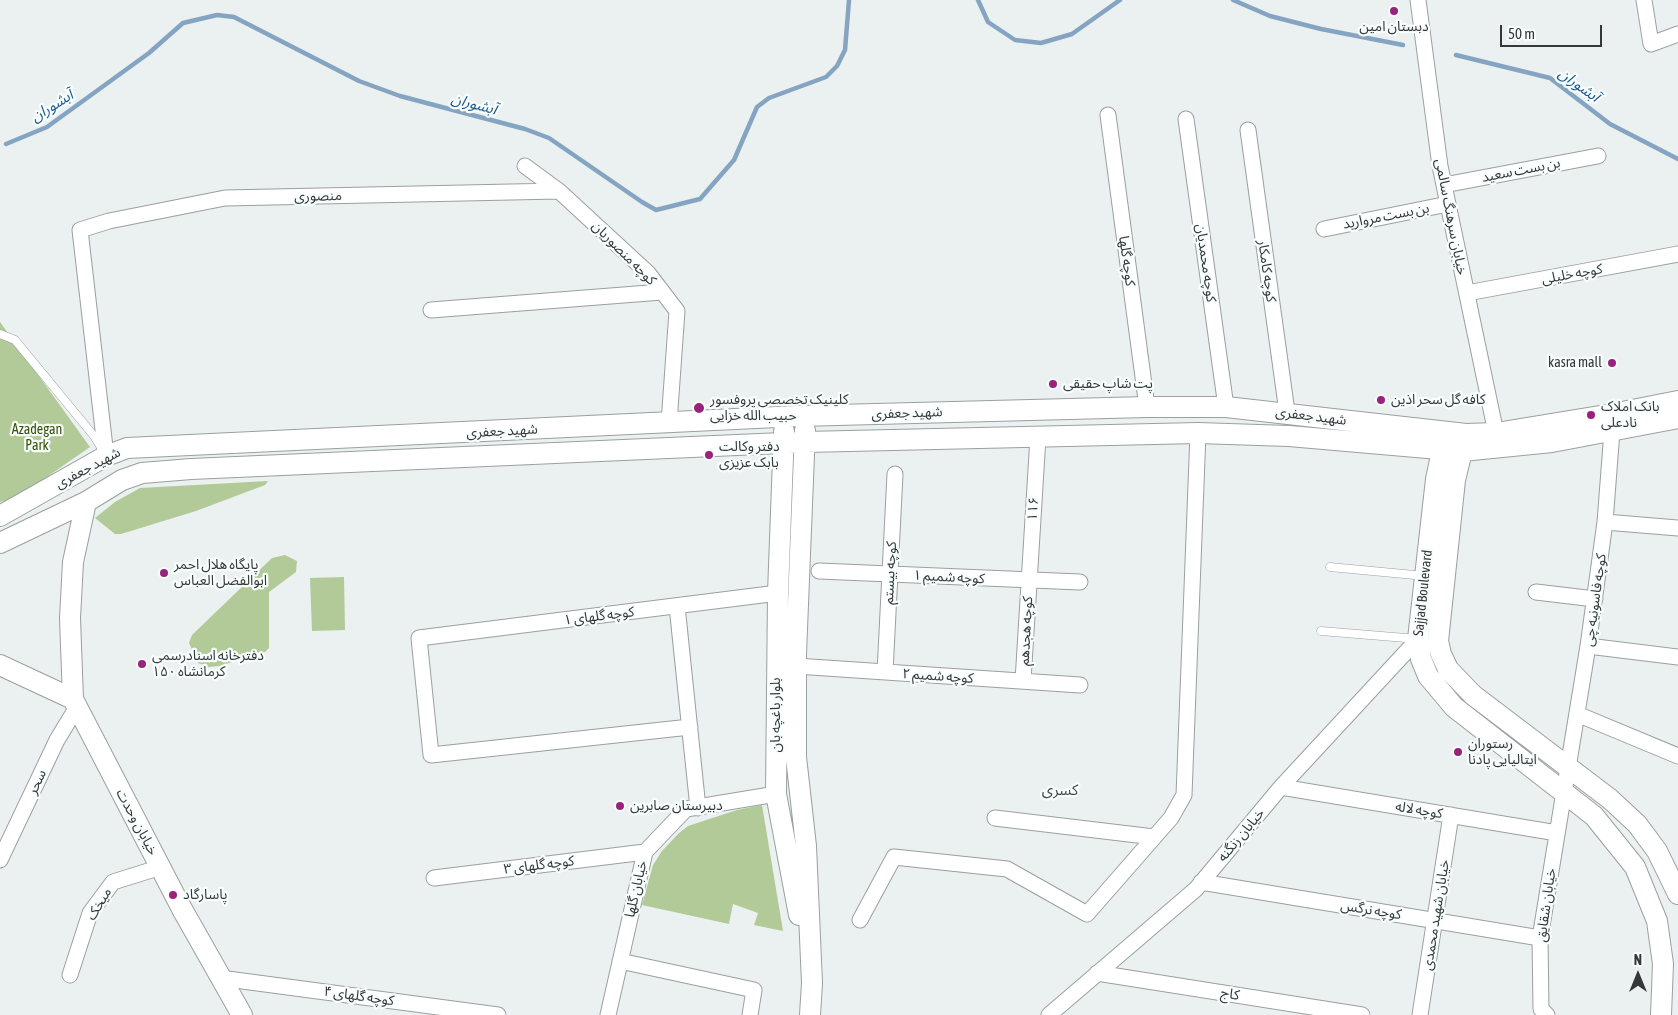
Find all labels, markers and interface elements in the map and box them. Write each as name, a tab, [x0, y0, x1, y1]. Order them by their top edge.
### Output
marker: دبستان امین	[1388, 5, 1400, 17]
scale bar	[1503, 15, 1606, 47]
place label: دبستان امین	[1359, 19, 1429, 35]
text: 50 m	[1508, 25, 1535, 42]
water label: آبشوران	[1555, 64, 1603, 106]
water label: آبشوران	[28, 86, 76, 126]
water label: آبشوران	[449, 89, 499, 119]
street label: بن بست سعید	[1480, 154, 1562, 186]
street label: خیابان سرهنگ سالمی	[1431, 157, 1471, 277]
street label: منصوری	[294, 187, 342, 205]
street label: بن بست مروارید	[1341, 199, 1431, 233]
street label: کوچه منصوریان	[588, 217, 660, 289]
street label: کوچه محمدیان	[1192, 223, 1220, 303]
street label: کوچه گلها	[1115, 235, 1139, 287]
street label: کوچه کامکار	[1254, 239, 1280, 303]
street label: کوچه خلیلی	[1540, 260, 1604, 288]
place label: kasra mall	[1548, 355, 1602, 371]
marker: kasra mall	[1606, 357, 1618, 369]
place label: پت شاپ حقیقی	[1063, 376, 1153, 392]
marker: پت شاپ حقیقی	[1047, 378, 1059, 390]
place label: کلینیک تخصصی پروفسور حبیب الله خزایی	[710, 392, 849, 424]
place label: کافه گل سحر اذین	[1391, 392, 1485, 408]
marker: کافه گل سحر اذین	[1375, 394, 1387, 406]
place label: بانک املاک نادعلی	[1601, 399, 1660, 432]
marker: کلینیک تخصصی پروفسور حبیب الله خزایی	[692, 401, 706, 415]
street label: شهید جعفری	[871, 403, 943, 423]
street label: شهید جعفری	[1275, 403, 1347, 429]
marker: بانک املاک نادعلی	[1585, 409, 1597, 421]
street label: شهید جعفری	[466, 421, 538, 441]
park label: Azadegan Park	[12, 422, 62, 454]
place label: دفتر وکالت بابک عزیزی	[719, 439, 780, 472]
street label: شهید جعفری	[53, 444, 123, 492]
marker: دفتر وکالت بابک عزیزی	[703, 449, 715, 461]
street label: ۱۱۶	[1024, 496, 1042, 522]
street label: کوچه بیستم	[880, 541, 900, 605]
street label: Sajjad Boulevard	[1410, 549, 1436, 637]
street label: کوچه فاسونیه چی	[1580, 553, 1610, 647]
place label: پایگاه هلال احمر ابوالفضل العباس	[174, 557, 267, 590]
marker: پایگاه هلال احمر ابوالفضل العباس	[158, 567, 170, 579]
street label: کوچه شمیم ۱	[913, 567, 985, 587]
street label: کوچه هجدهم	[1016, 596, 1036, 666]
street label: کوچه گلهای ۱	[563, 603, 635, 629]
place label: دفترخانه اسنادرسمی ۱۵۰ کرمانشاه	[152, 648, 264, 680]
marker: دفترخانه اسنادرسمی ۱۵۰ کرمانشاه	[136, 658, 148, 670]
street label: کوچه شمیم ۲	[902, 665, 974, 687]
street label: بلوار باغچه بان	[768, 678, 784, 752]
place label: رستوران ایتالیایی پادنا	[1468, 736, 1537, 769]
marker: رستوران ایتالیایی پادنا	[1452, 746, 1464, 758]
street label: سحر	[24, 767, 50, 797]
district label: کسری	[1042, 781, 1078, 799]
street label: خیابان وحدت	[113, 786, 161, 858]
place label: دبیرستان صابرین	[630, 798, 723, 814]
street label: کوچه لاله	[1394, 798, 1444, 822]
marker: دبیرستان صابرین	[614, 800, 626, 812]
street label: خیابان زنگنه	[1214, 805, 1268, 865]
street label: کوچه گلهای ۳	[503, 852, 575, 878]
street label: خیابان شهید محمدی	[1419, 858, 1453, 972]
street label: خیابان گلها	[621, 859, 651, 919]
street label: خیابان شقایق	[1533, 867, 1559, 943]
street label: میخک	[83, 885, 115, 923]
place label: پاسارگاد	[183, 887, 227, 903]
marker: پاسارگاد	[167, 889, 179, 901]
street label: کوچه نرگس	[1339, 897, 1403, 923]
north arrow	[1613, 950, 1663, 1000]
text: N	[1634, 952, 1642, 968]
street label: کوچه گلهای ۴	[323, 983, 395, 1009]
street label: کاج	[1219, 984, 1241, 1004]

